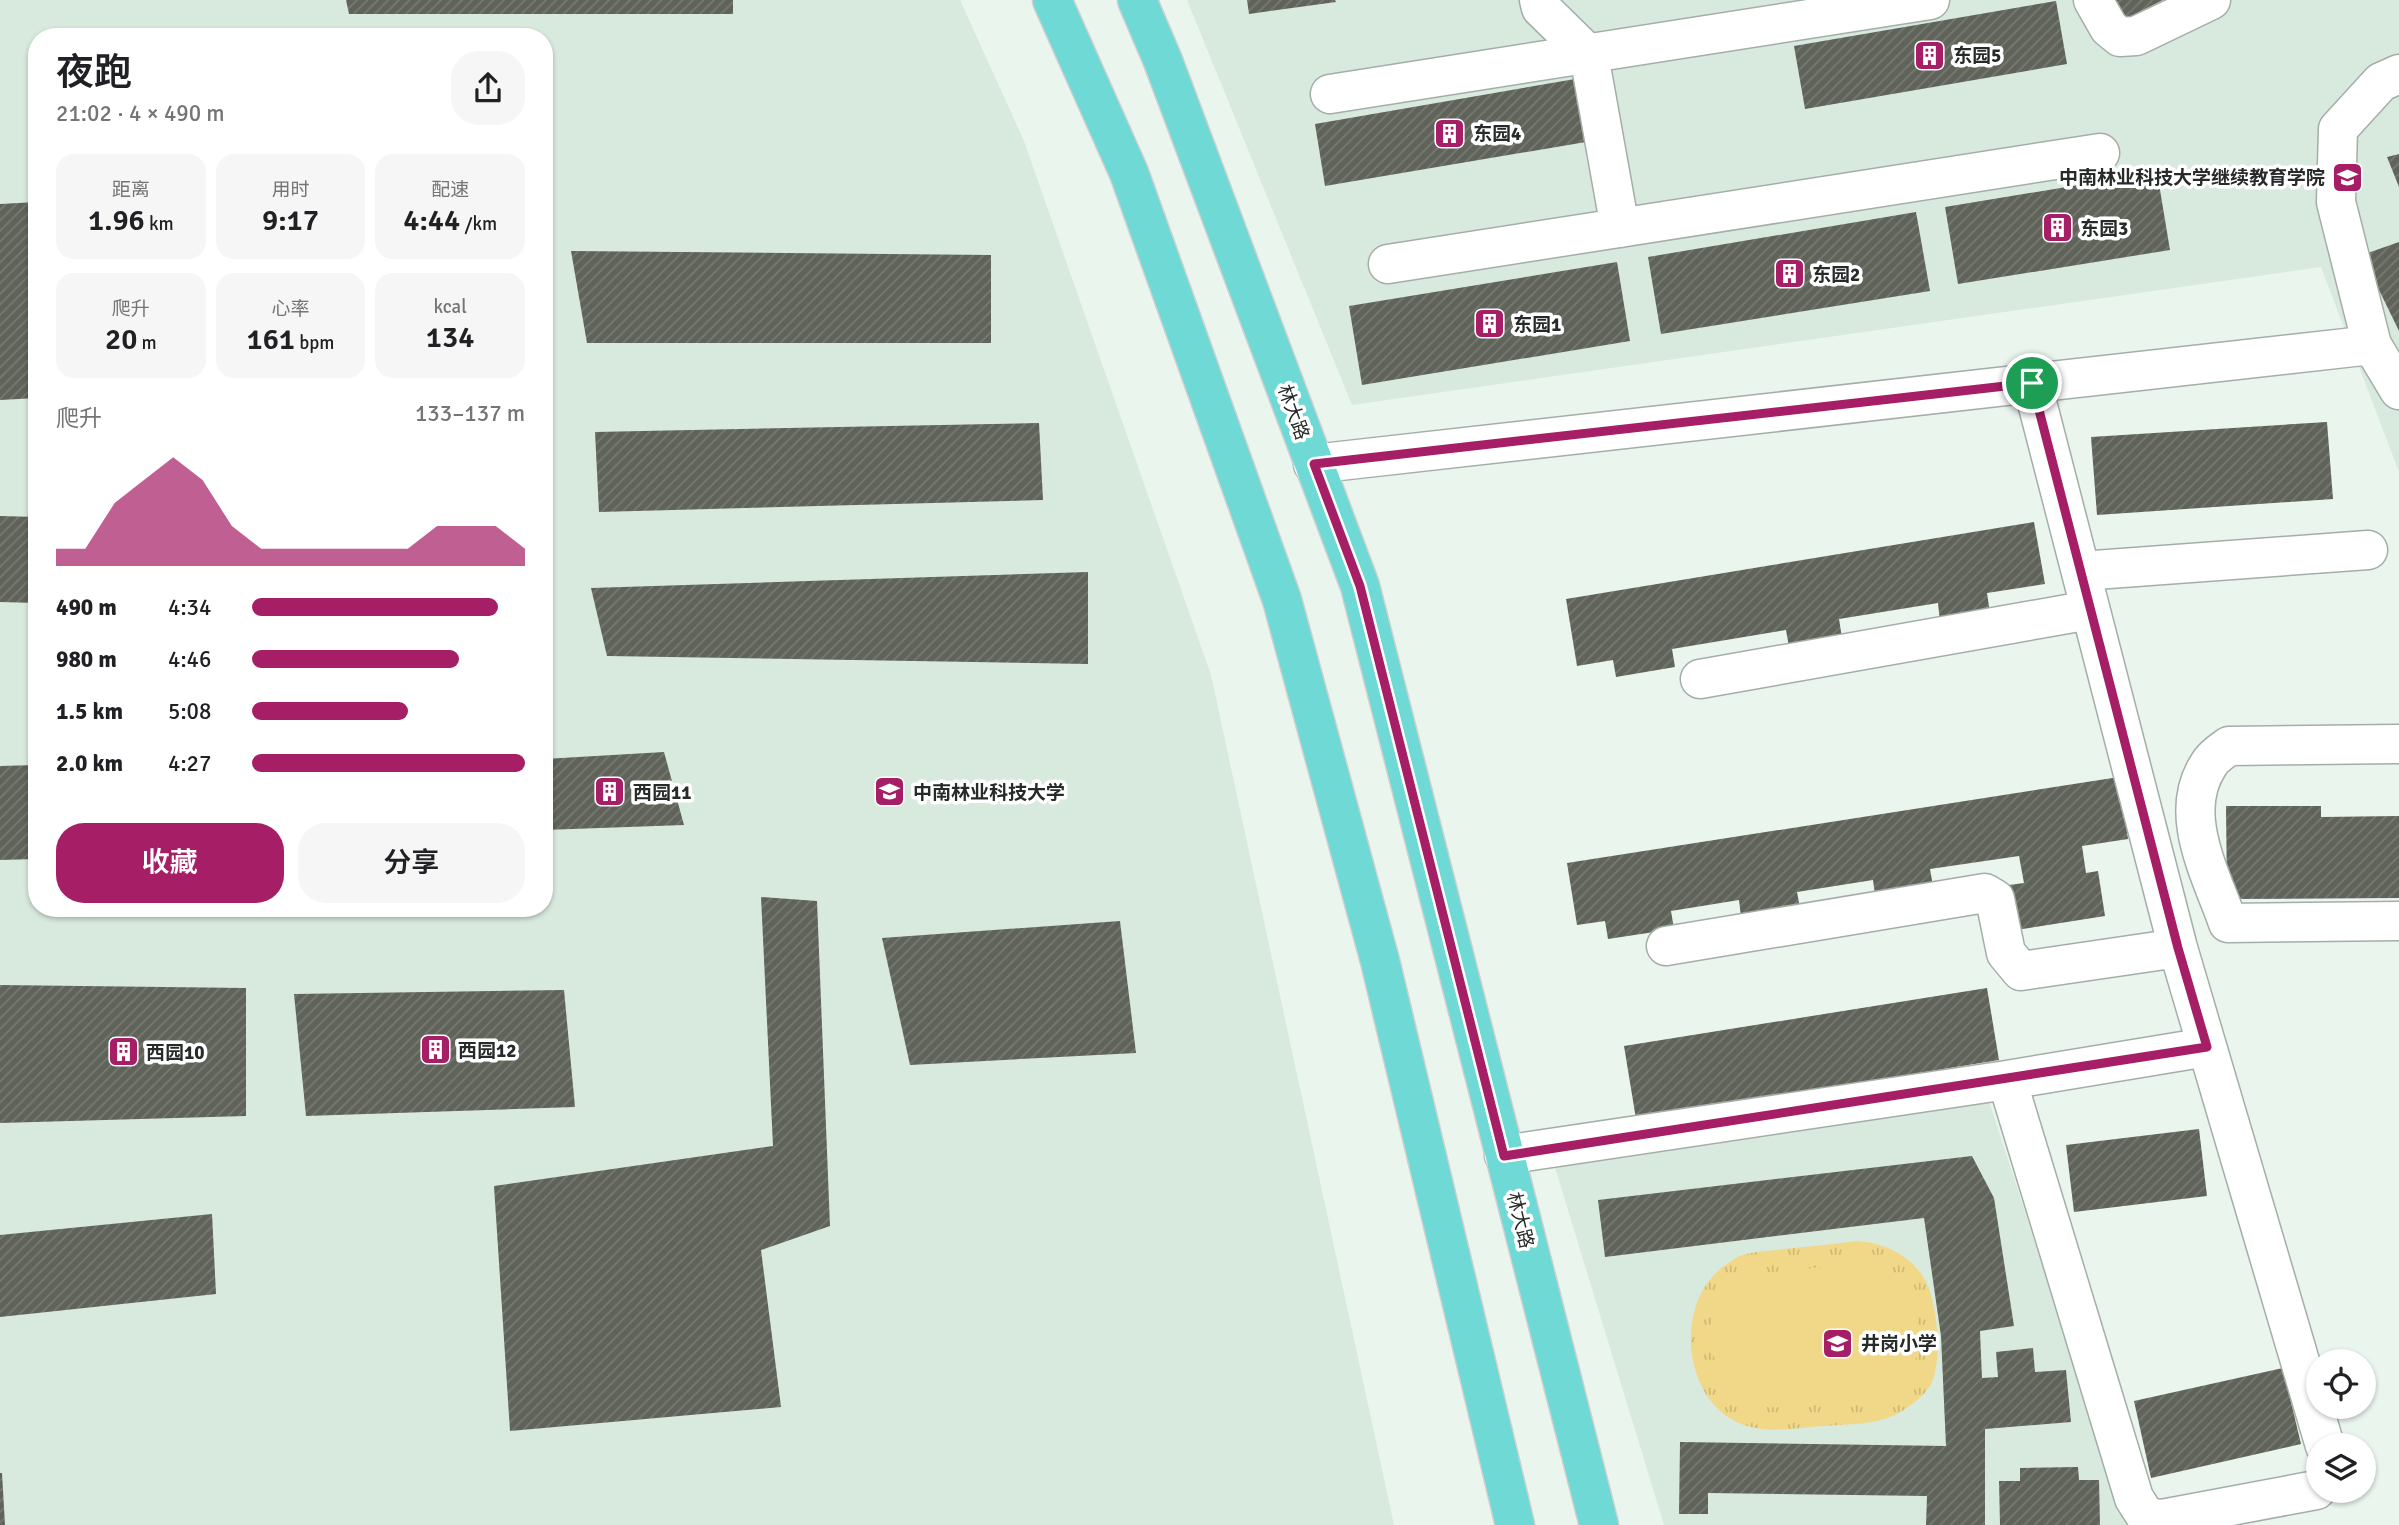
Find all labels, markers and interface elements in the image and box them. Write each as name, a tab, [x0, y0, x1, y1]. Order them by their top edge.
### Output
building icon: 东园5	[1913, 38, 1947, 72]
place label: 东园5	[1953, 44, 2001, 68]
text: 夜跑	[56, 49, 132, 96]
button: share	[451, 51, 525, 125]
text: 21:02 · 4 × 490 m	[56, 99, 225, 128]
building icon: 东园4	[1433, 116, 1467, 150]
place label: 东园4	[1473, 122, 1521, 146]
school or university icon: 中南林业科技大学继续教育学院	[2331, 160, 2365, 194]
place label: 中南林业科技大学继续教育学院	[2059, 166, 2325, 190]
text: 距离	[112, 178, 150, 202]
text: 用时	[271, 178, 310, 202]
text: 配速	[431, 178, 469, 202]
text: 1.96	[88, 202, 145, 239]
text: 9:17	[262, 202, 319, 239]
text: 4:44	[403, 202, 460, 239]
building icon: 东园3	[2040, 211, 2074, 245]
text: km	[145, 212, 174, 236]
text: /km	[460, 212, 497, 236]
place label: 东园3	[2080, 217, 2128, 241]
building icon: 东园2	[1772, 257, 1806, 291]
place label: 东园2	[1812, 263, 1860, 287]
text: kcal	[434, 295, 467, 319]
text: 爬升	[112, 297, 150, 321]
text: 心率	[271, 297, 310, 321]
building icon: 东园1	[1473, 307, 1507, 341]
place label: 东园1	[1513, 313, 1561, 337]
text: 134	[426, 319, 474, 356]
text: 20	[105, 321, 137, 358]
text: 161	[246, 321, 295, 358]
text: m	[137, 331, 157, 355]
text: bpm	[295, 331, 335, 355]
pin	[2002, 353, 2062, 413]
icon: arrive	[2013, 364, 2051, 402]
street label: 林大路	[1272, 381, 1314, 443]
text: 133–137 m	[415, 399, 525, 428]
text: 爬升	[56, 404, 102, 433]
text: 490 m	[56, 593, 117, 622]
text: 4:34	[168, 593, 211, 622]
text: 980 m	[56, 645, 117, 674]
text: 4:46	[168, 645, 211, 674]
text: 1.5 km	[56, 697, 123, 726]
text: 5:08	[168, 697, 211, 726]
text: 2.0 km	[56, 749, 123, 778]
text: 4:27	[168, 749, 211, 778]
building icon: 西园11	[593, 775, 627, 809]
school or university icon: 中南林业科技大学	[873, 775, 907, 809]
place label: 西园11	[633, 781, 692, 805]
place label: 中南林业科技大学	[913, 781, 1065, 805]
button: 收藏	[56, 823, 284, 903]
button: 分享	[298, 823, 525, 903]
building icon: 西园12	[418, 1033, 452, 1067]
building icon: 西园10	[106, 1035, 140, 1069]
place label: 西园12	[458, 1039, 517, 1063]
place label: 西园10	[146, 1041, 205, 1065]
street label: 林大路	[1501, 1190, 1539, 1251]
school or university icon: 井岗小学	[1821, 1326, 1855, 1360]
place label: 井岗小学	[1861, 1332, 1937, 1356]
map controls	[2306, 1349, 2376, 1503]
button: locate	[2306, 1349, 2376, 1419]
button: layers	[2306, 1433, 2376, 1503]

